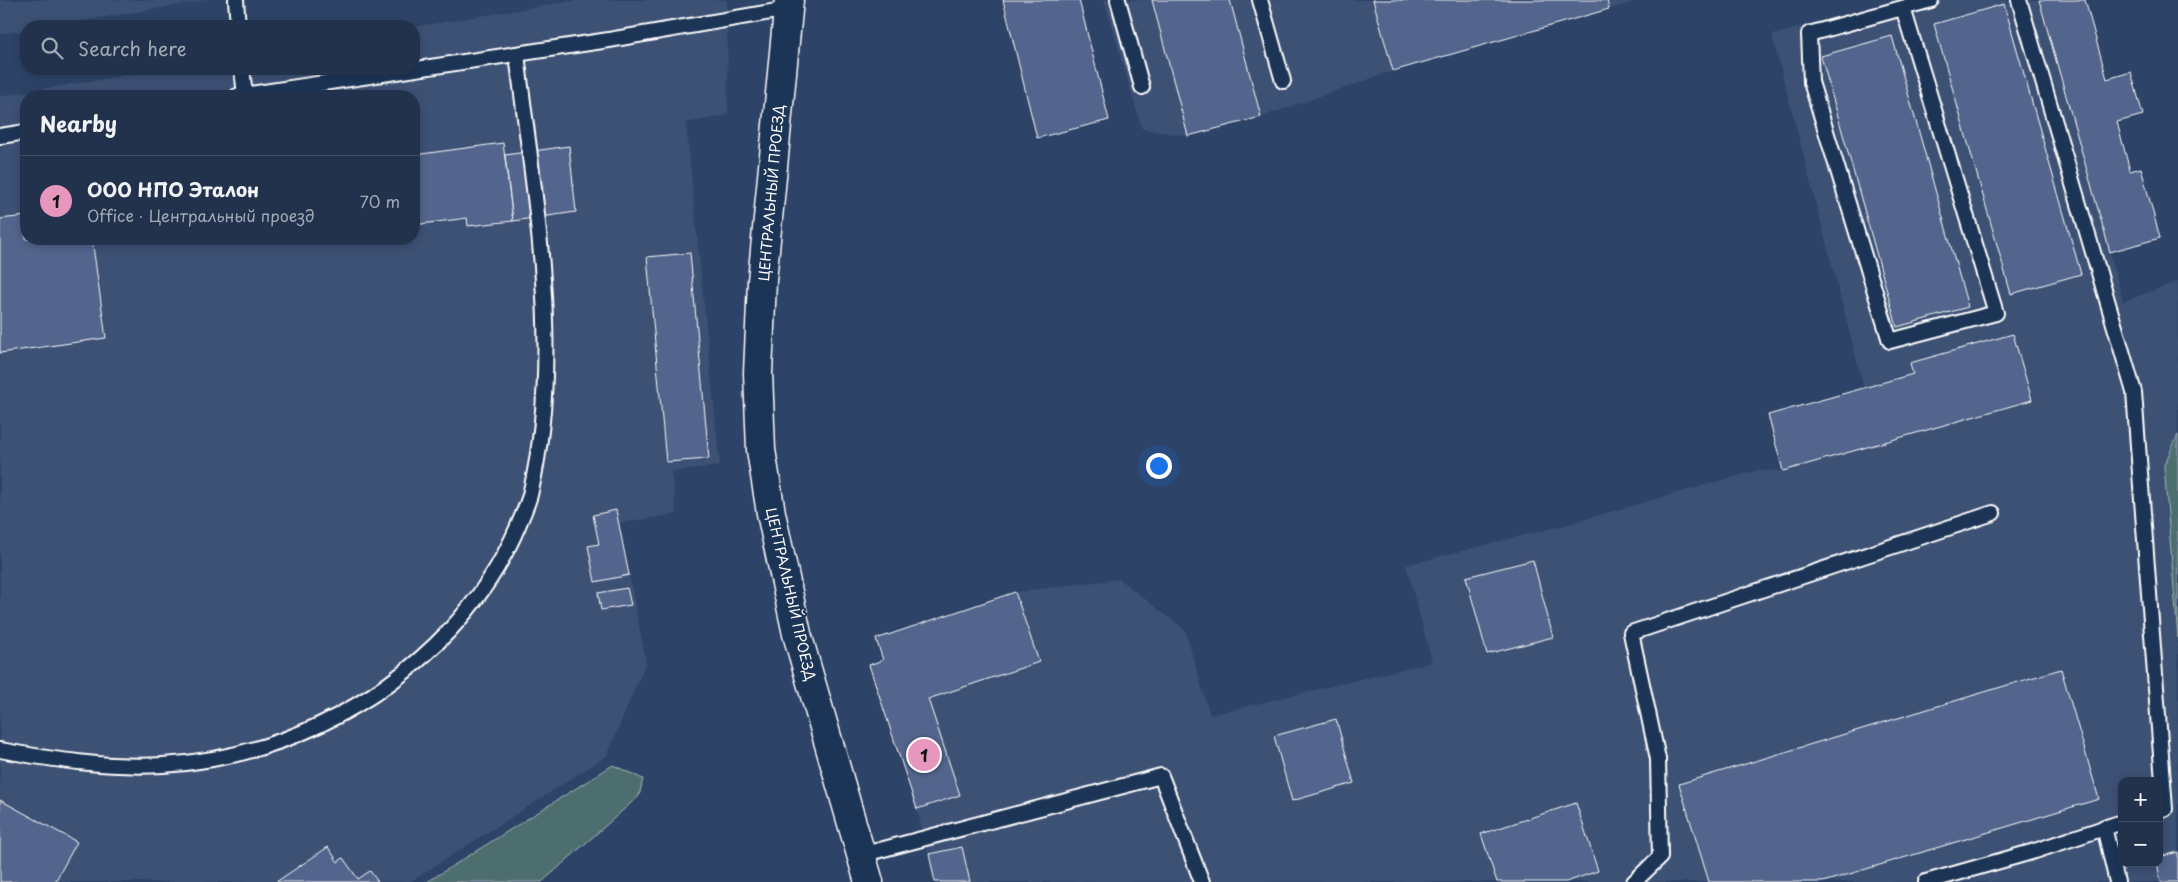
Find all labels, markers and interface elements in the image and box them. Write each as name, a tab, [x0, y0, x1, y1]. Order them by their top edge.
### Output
search box	[20, 20, 420, 75]
icon: search	[38, 34, 66, 62]
text: Search here	[78, 34, 187, 62]
street label: ЦЕНТРАЛЬНЫЙ ПРОЕЗД	[753, 104, 789, 282]
text: Nearby	[40, 107, 117, 139]
text: ООО НПО Эталон	[87, 175, 259, 203]
text: 1	[52, 189, 60, 213]
text: 70 m	[360, 189, 400, 213]
text: Office · Центральный проезд	[87, 203, 315, 227]
your location	[1146, 453, 1172, 479]
street label: ЦЕНТРАЛЬНЫЙ ПРОЕЗД	[761, 505, 821, 683]
pin: 1	[908, 736, 940, 774]
map controls	[2118, 777, 2163, 867]
button: +	[2118, 777, 2163, 822]
button: −	[2118, 822, 2163, 867]

